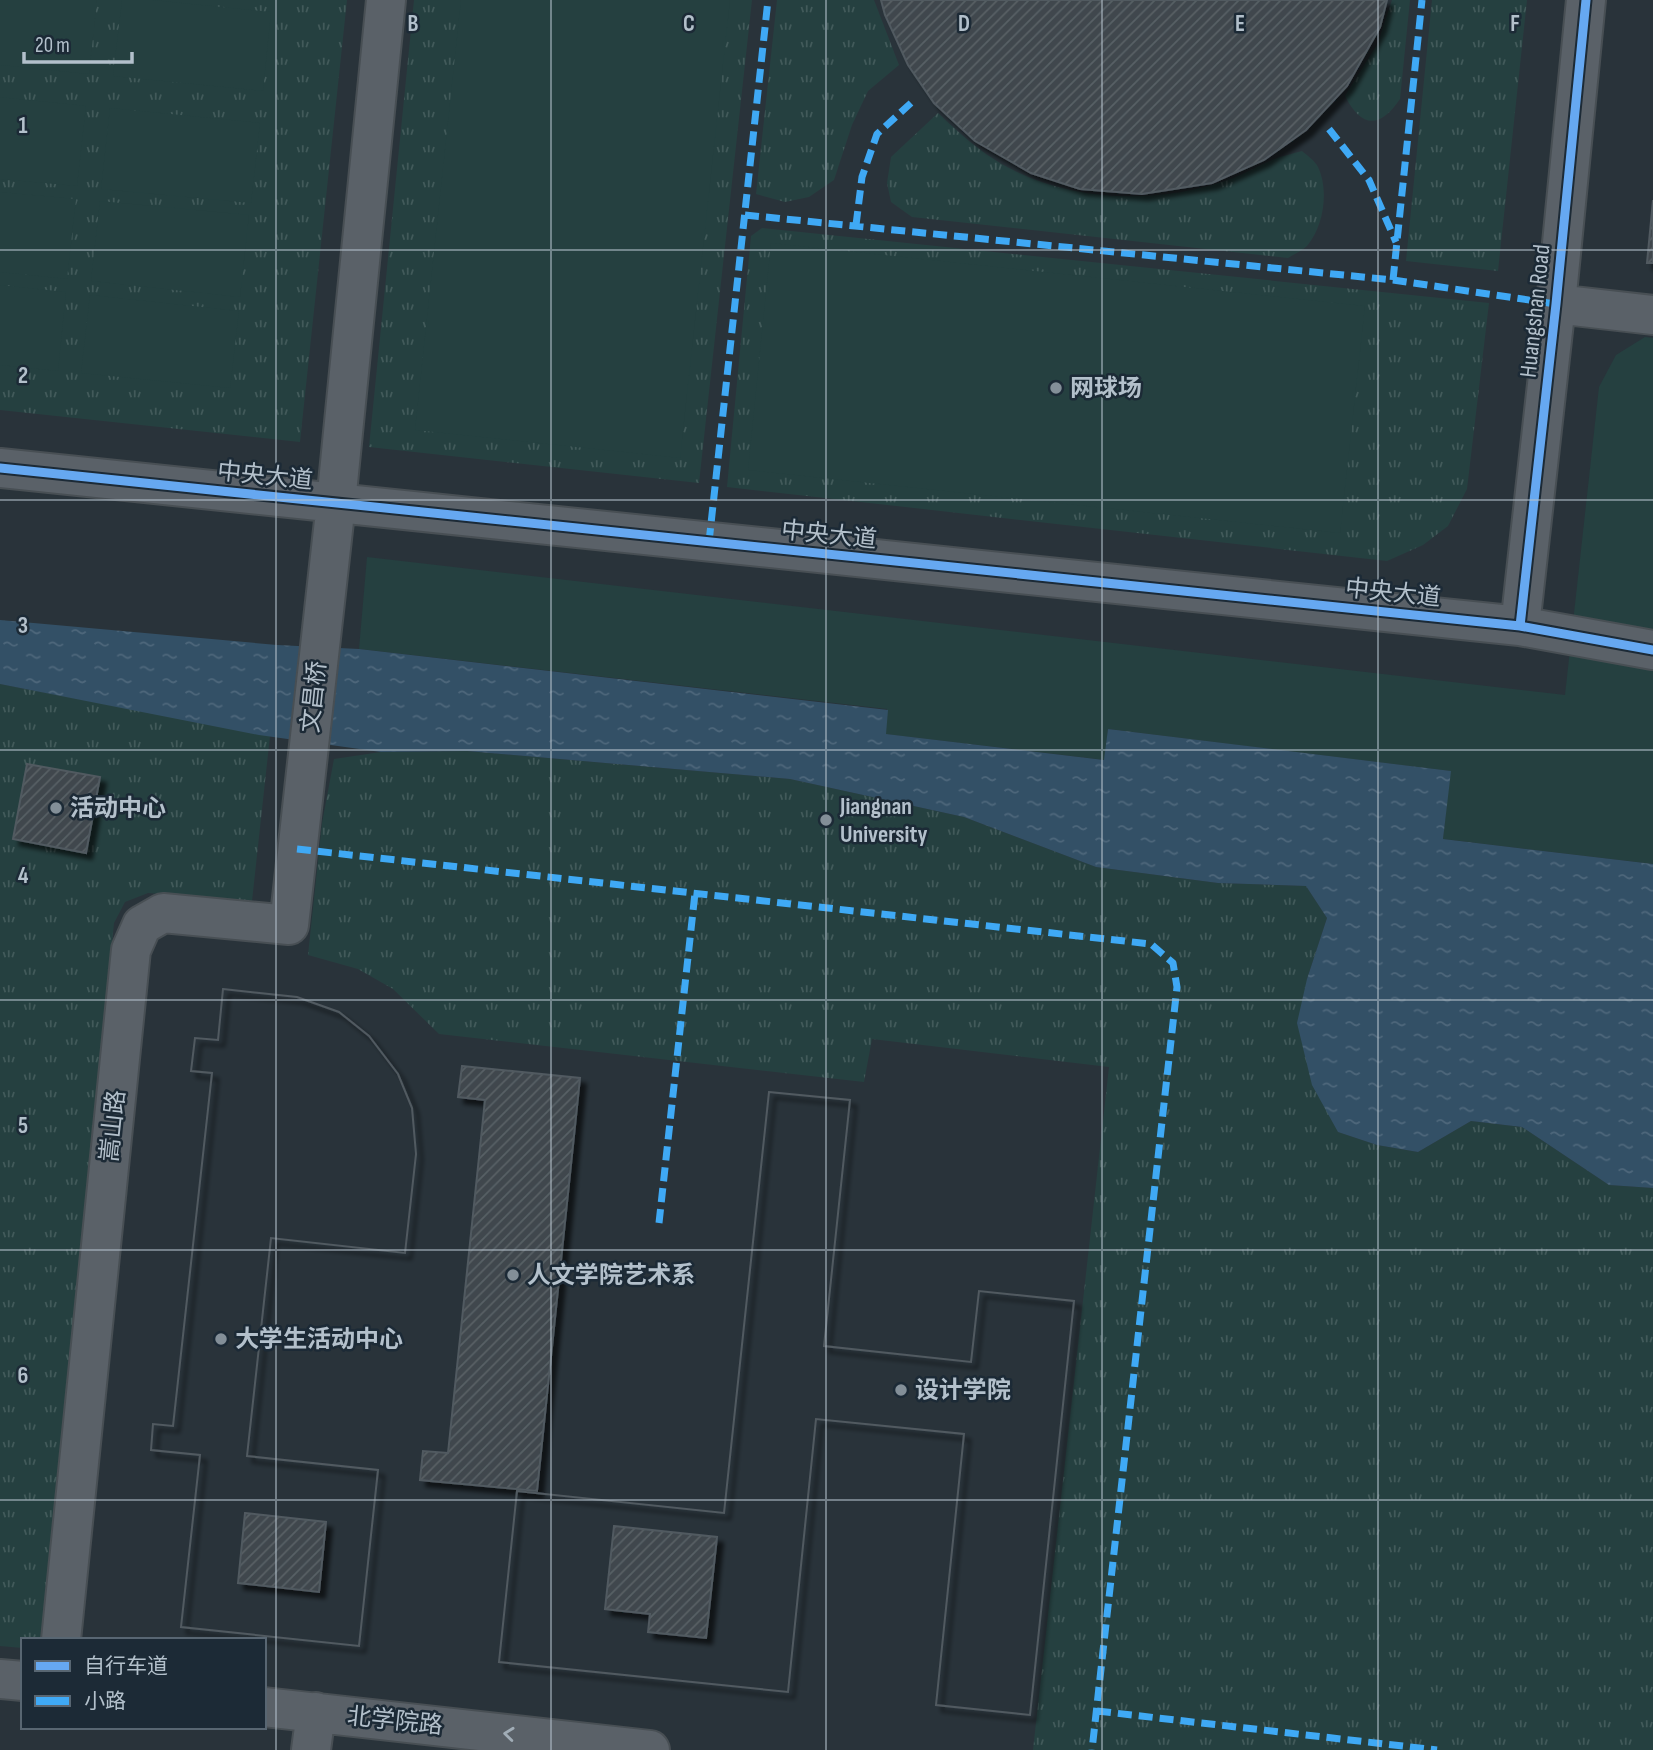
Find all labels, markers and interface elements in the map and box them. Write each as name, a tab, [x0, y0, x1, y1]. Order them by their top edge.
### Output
text: B	[408, 10, 419, 38]
text: C	[683, 10, 695, 38]
text: D	[958, 10, 970, 38]
text: E	[1235, 10, 1245, 38]
text: F	[1510, 10, 1520, 38]
scale bar	[24, 21, 133, 65]
text: 20 m	[35, 33, 70, 58]
text: 1	[18, 112, 28, 140]
street label: Huangshan Road	[1514, 243, 1556, 379]
text: 2	[18, 362, 28, 390]
place label: 网球场	[1070, 374, 1142, 403]
marker: 网球场	[1048, 380, 1064, 396]
street label: 中央大道	[216, 457, 314, 495]
street label: 中央大道	[780, 516, 878, 554]
street label: 中央大道	[1344, 574, 1442, 612]
text: 3	[18, 612, 28, 640]
street label: 文昌桥	[296, 660, 332, 734]
place label: Jiangnan University	[839, 792, 928, 849]
place label: 活动中心	[70, 794, 166, 823]
marker: 活动中心	[48, 800, 64, 816]
marker: Jiangnan University	[818, 812, 834, 828]
text: 4	[18, 862, 29, 890]
street label: 嵩山路	[95, 1089, 131, 1163]
text: 5	[18, 1112, 28, 1140]
place label: 人文学院艺术系	[527, 1261, 695, 1290]
marker: 人文学院艺术系	[505, 1267, 521, 1283]
place label: 大学生活动中心	[235, 1325, 403, 1354]
marker: 大学生活动中心	[213, 1331, 229, 1347]
text: 6	[18, 1362, 28, 1390]
place label: 设计学院	[915, 1376, 1011, 1405]
marker: 设计学院	[893, 1382, 909, 1398]
legend	[21, 1638, 266, 1729]
text: 自行车道	[84, 1654, 168, 1679]
text: 小路	[84, 1689, 126, 1714]
street label: 北学院路	[346, 1702, 444, 1740]
one-way arrow	[503, 1727, 514, 1742]

